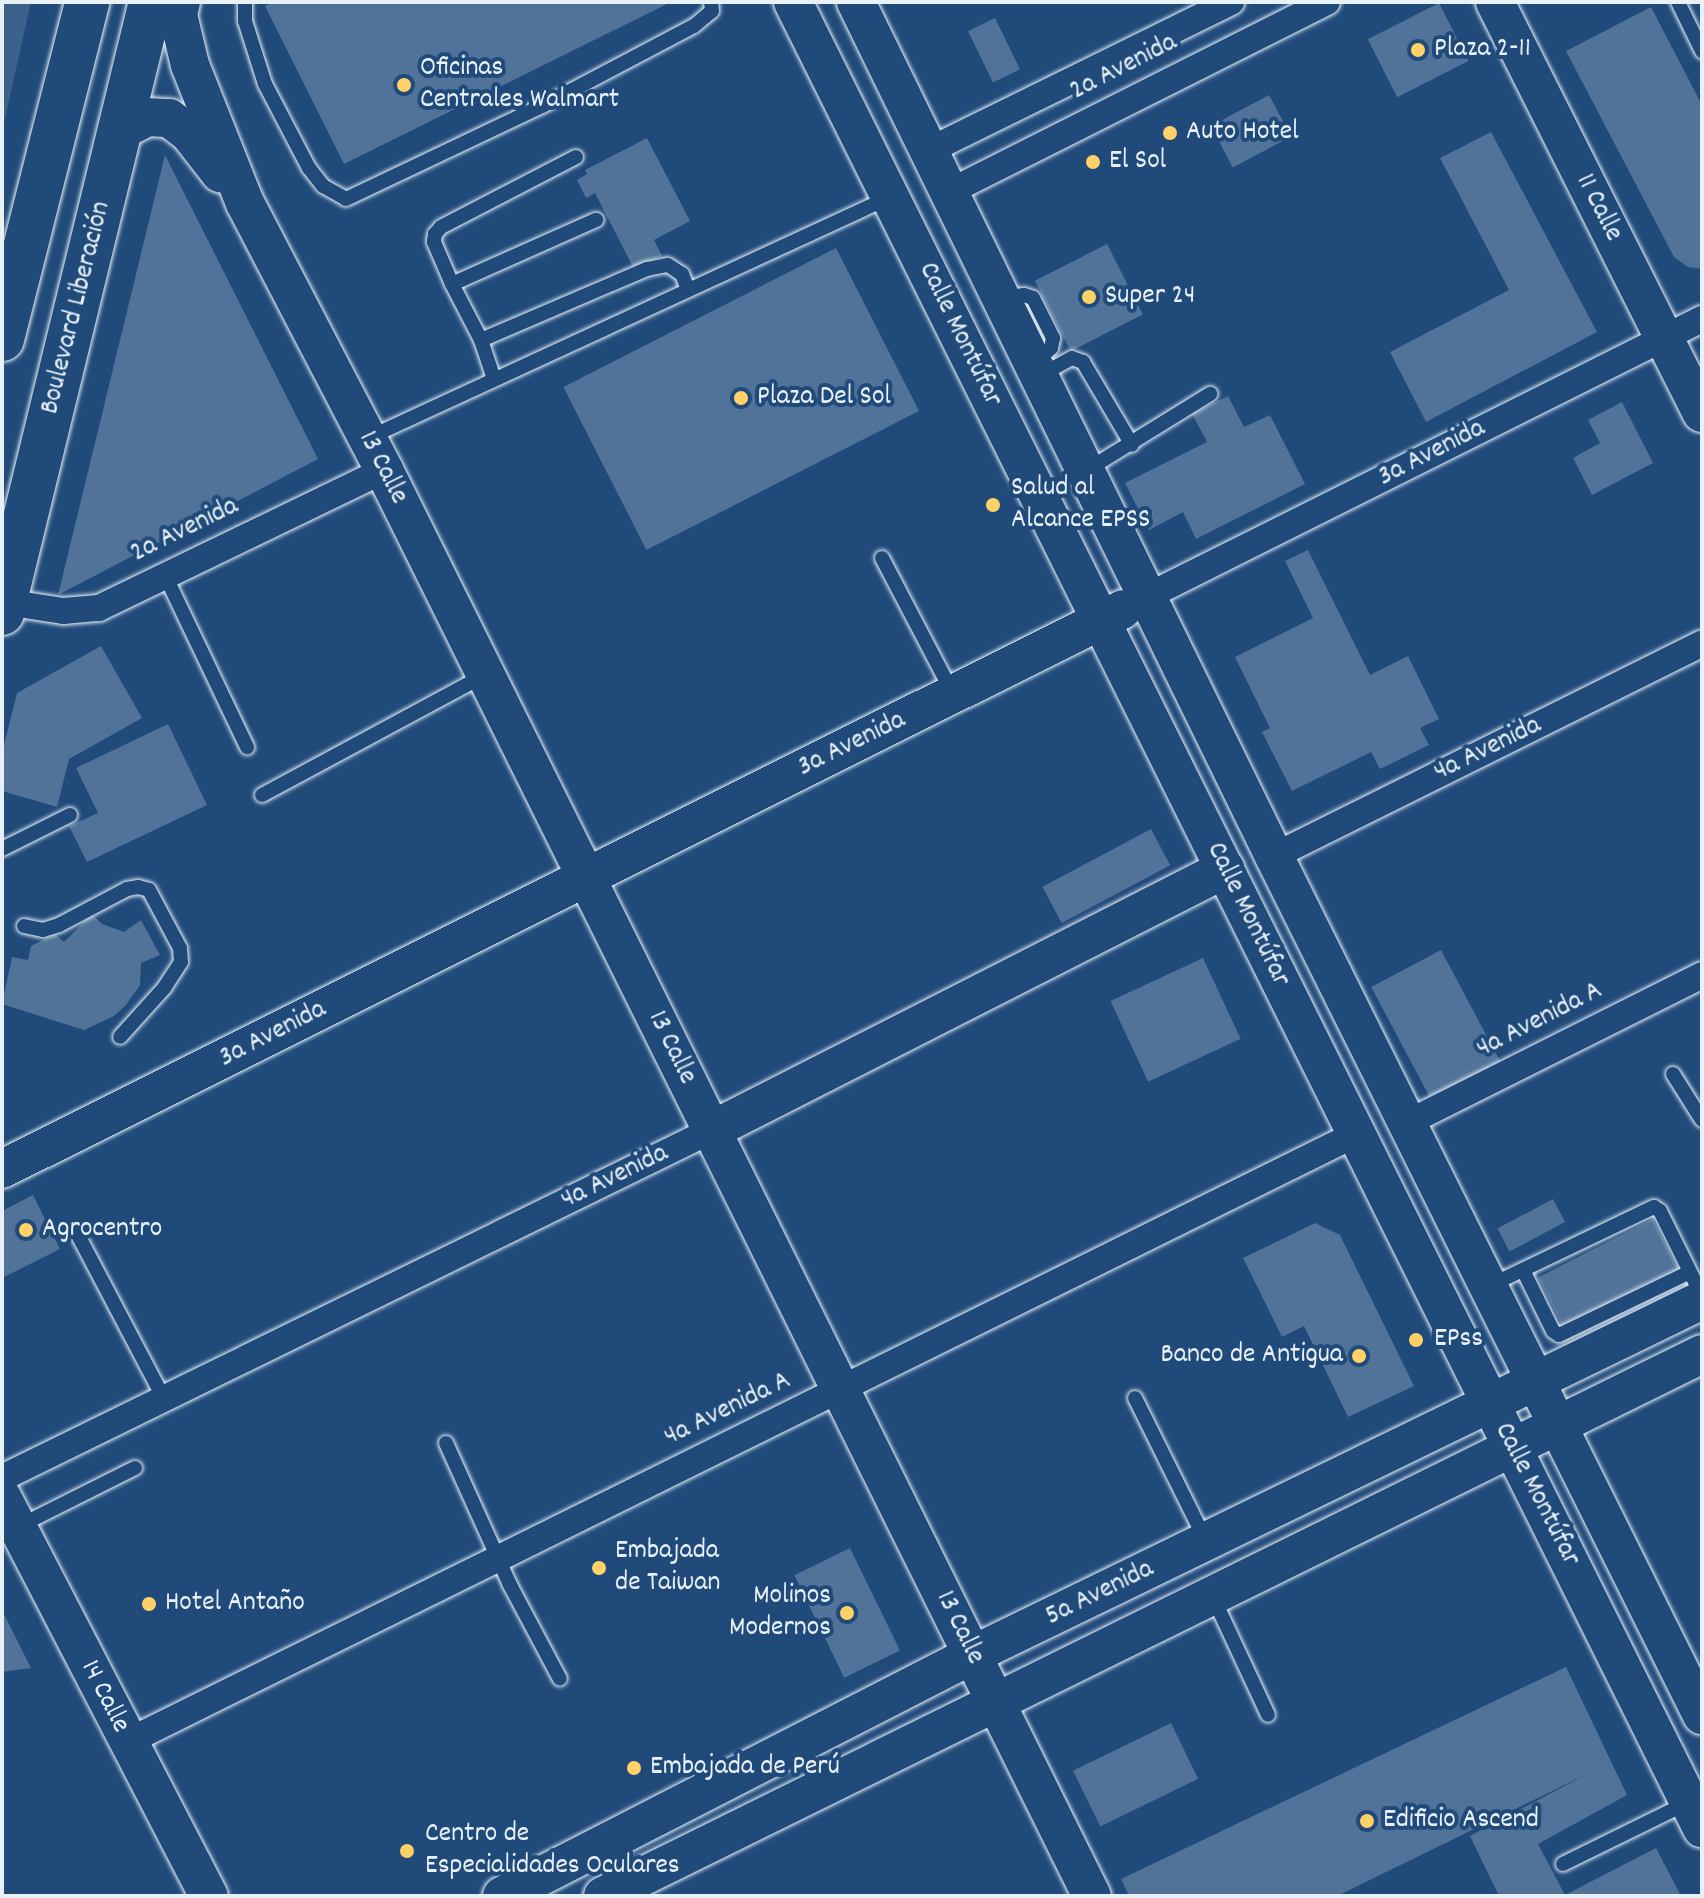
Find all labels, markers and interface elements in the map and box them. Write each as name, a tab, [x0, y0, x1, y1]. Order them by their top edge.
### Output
street label: 2a Avenida	[1065, 27, 1183, 109]
place label: Plaza 2-11	[1434, 33, 1531, 67]
marker: Plaza 2-11	[1409, 41, 1427, 59]
place label: Oficinas Centrales Walmart	[420, 52, 619, 118]
marker: Oficinas Centrales Walmart	[395, 76, 413, 94]
place label: Auto Hotel	[1186, 116, 1299, 150]
marker: Auto Hotel	[1161, 124, 1179, 142]
place label: El Sol	[1109, 145, 1166, 179]
marker: El Sol	[1084, 153, 1102, 171]
street label: 11 Calle	[1567, 169, 1629, 247]
street label: Boulevard Liberación	[34, 198, 120, 418]
street label: Calle Montúfar	[910, 257, 1008, 413]
place label: Super 24	[1105, 280, 1195, 314]
marker: Super 24	[1080, 288, 1098, 306]
place label: Plaza Del Sol	[757, 381, 891, 415]
marker: Plaza Del Sol	[732, 389, 750, 407]
street label: 3a Avenida	[1373, 413, 1491, 495]
street label: 13 Calle	[349, 426, 415, 510]
place label: Salud al Alcance EPSS	[1011, 472, 1150, 538]
street label: 2a Avenida	[126, 491, 244, 571]
marker: Salud al Alcance EPSS	[982, 494, 1004, 516]
street label: 3a Avenida	[793, 705, 911, 785]
street label: 4a Avenida	[1429, 710, 1547, 790]
street label: Calle Montúfar	[1198, 837, 1296, 993]
street label: 4a Avenida A	[1472, 975, 1608, 1067]
street label: 3a Avenida	[214, 994, 332, 1076]
street label: 13 Calle	[639, 1006, 703, 1090]
street label: 4a Avenida	[556, 1138, 674, 1218]
place label: Agrocentro	[42, 1213, 162, 1247]
marker: Agrocentro	[17, 1221, 35, 1239]
place label: EPss	[1434, 1323, 1483, 1357]
marker: EPss	[1405, 1329, 1427, 1351]
place label: Banco de Antigua	[1161, 1339, 1343, 1373]
marker: Banco de Antigua	[1350, 1347, 1368, 1365]
street label: 4a Avenida A	[659, 1365, 797, 1455]
street label: Calle Montúfar	[1485, 1418, 1587, 1572]
place label: Embajada de Taiwan	[615, 1535, 720, 1601]
street label: 5a Avenida	[1040, 1553, 1160, 1635]
marker: Embajada de Taiwan	[590, 1559, 608, 1577]
place label: Molinos Modernos	[729, 1580, 831, 1646]
street label: 13 Calle	[927, 1586, 991, 1670]
place label: Hotel Antaño	[165, 1587, 305, 1621]
marker: Hotel Antaño	[140, 1595, 158, 1613]
marker: Molinos Modernos	[838, 1604, 856, 1622]
street label: 14 Calle	[72, 1655, 136, 1739]
place label: Embajada de Perú	[650, 1751, 840, 1785]
marker: Embajada de Perú	[625, 1759, 643, 1777]
place label: Edificio Ascend	[1383, 1804, 1539, 1838]
marker: Edificio Ascend	[1358, 1812, 1376, 1830]
place label: Centro de Especialidades Oculares	[425, 1818, 680, 1884]
marker: Centro de Especialidades Oculares	[396, 1840, 418, 1862]

